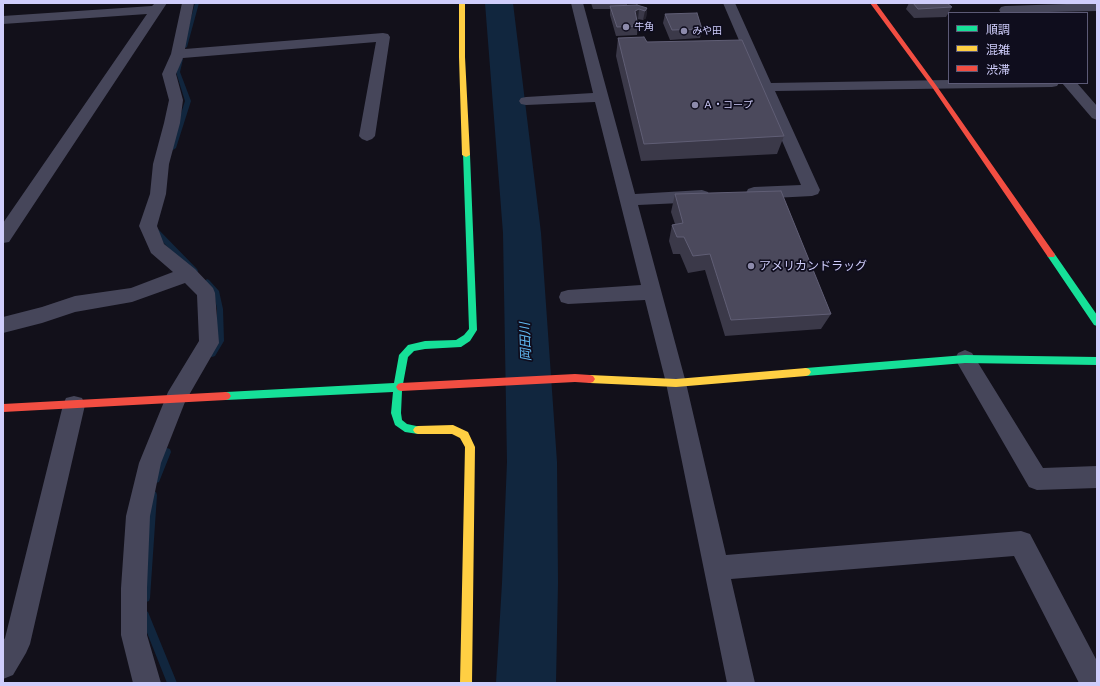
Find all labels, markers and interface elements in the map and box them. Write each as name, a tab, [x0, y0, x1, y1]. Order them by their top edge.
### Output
legend	[948, 12, 1088, 84]
place label: 牛角	[634, 21, 654, 33]
marker: 牛角	[621, 22, 631, 32]
text: 順調	[986, 22, 1010, 37]
place label: みや田	[692, 25, 722, 37]
marker: みや田	[679, 26, 689, 36]
text: 混雑	[986, 42, 1010, 57]
text: 渋滞	[986, 62, 1010, 77]
place label: Ａ・コープ	[703, 99, 753, 111]
marker: Ａ・コープ	[690, 100, 700, 110]
place label: アメリカンドラッグ	[759, 259, 867, 273]
marker: アメリカンドラッグ	[746, 261, 756, 271]
water label: 岡田川	[518, 322, 534, 362]

